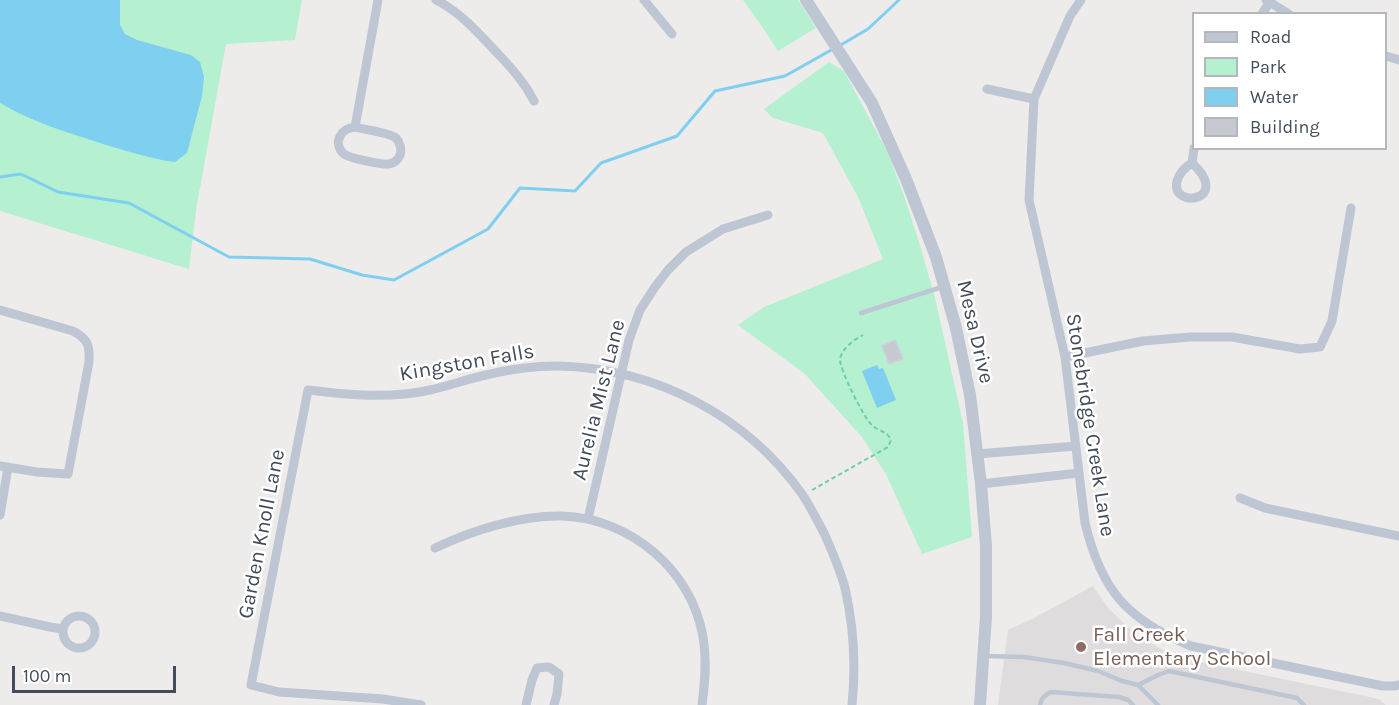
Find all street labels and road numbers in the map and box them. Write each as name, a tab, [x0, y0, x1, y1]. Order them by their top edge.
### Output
street label: Mesa Drive	[951, 278, 999, 386]
street label: Stonebridge Creek Lane	[1060, 312, 1120, 538]
street label: Aurelia Mist Lane	[567, 317, 631, 483]
street label: Kingston Falls	[398, 339, 536, 387]
street label: Garden Knoll Lane	[233, 447, 291, 621]

